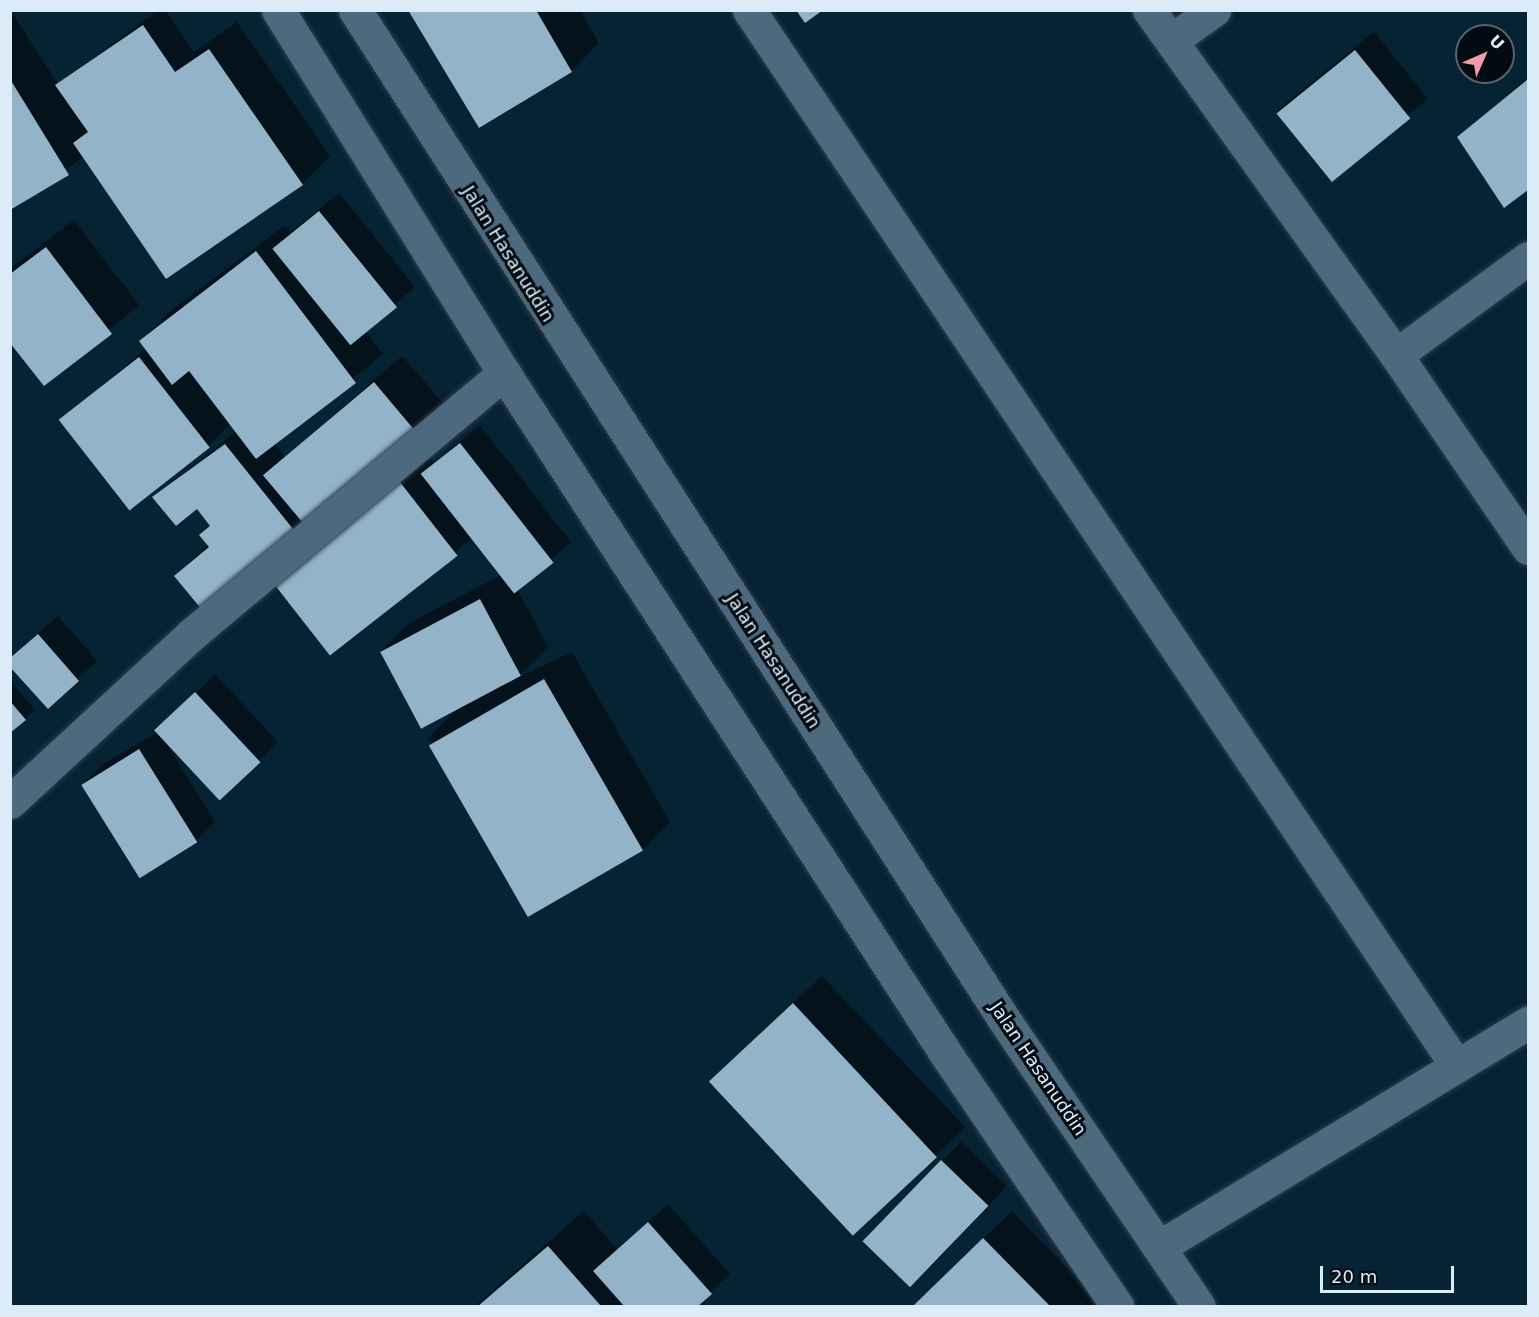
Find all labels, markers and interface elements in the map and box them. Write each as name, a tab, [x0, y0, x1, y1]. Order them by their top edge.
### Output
north arrow	[1455, 24, 1515, 84]
text: U	[1485, 31, 1508, 54]
street label: Jalan Hasanuddin	[457, 182, 559, 326]
street label: Jalan Hasanuddin	[721, 589, 825, 733]
street label: Jalan Hasanuddin	[985, 998, 1091, 1140]
scale bar	[1323, 1254, 1456, 1292]
text: 20 m	[1331, 1266, 1377, 1287]

